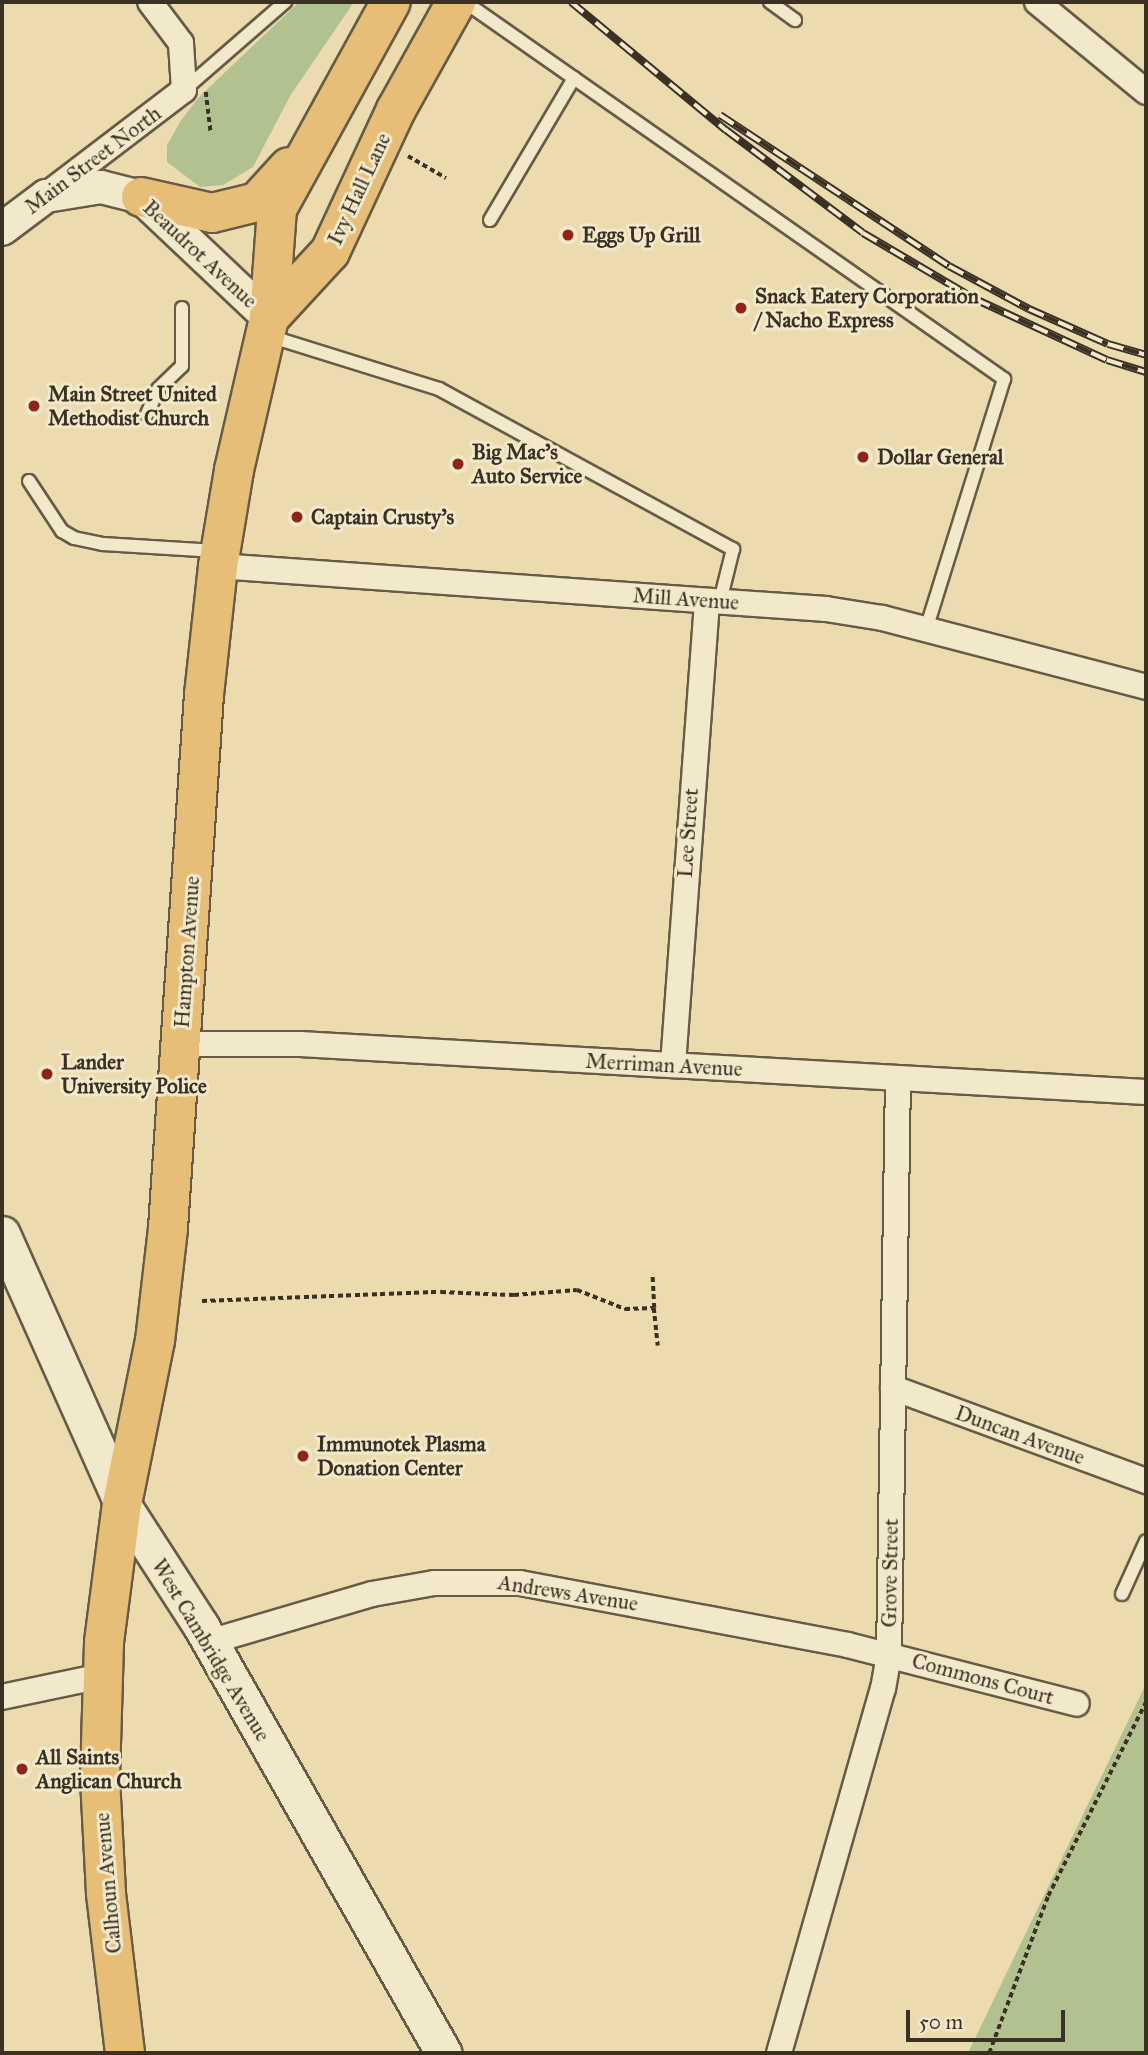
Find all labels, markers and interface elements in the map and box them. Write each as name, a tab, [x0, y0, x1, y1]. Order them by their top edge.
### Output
street label: Main Street North	[20, 101, 166, 219]
street label: Ivy Hall Lane	[322, 129, 396, 249]
street label: Beaudrot Avenue	[138, 195, 262, 313]
place label: Eggs Up Grill	[582, 222, 700, 248]
marker: Eggs Up Grill	[560, 227, 576, 243]
place label: Snack Eatery Corporation / Nacho Express	[755, 283, 979, 333]
marker: Snack Eatery Corporation / Nacho Express	[733, 300, 749, 316]
place label: Main Street United Methodist Church	[48, 381, 217, 431]
marker: Main Street United Methodist Church	[26, 398, 42, 414]
place label: Big Mac's Auto Service	[472, 439, 582, 489]
place label: Dollar General	[877, 444, 1003, 470]
marker: Dollar General	[855, 449, 871, 465]
marker: Big Mac's Auto Service	[450, 456, 466, 472]
place label: Captain Crusty's	[311, 504, 454, 530]
marker: Captain Crusty's	[289, 509, 305, 525]
street label: Mill Avenue	[632, 583, 740, 615]
street label: Lee Street	[672, 787, 704, 879]
street label: Hampton Avenue	[169, 875, 205, 1029]
street label: Merriman Avenue	[585, 1048, 743, 1082]
place label: Lander University Police	[61, 1049, 207, 1099]
marker: Lander University Police	[39, 1066, 55, 1082]
street label: Duncan Avenue	[952, 1400, 1088, 1470]
place label: Immunotek Plasma Donation Center	[317, 1431, 486, 1481]
marker: Immunotek Plasma Donation Center	[295, 1448, 311, 1464]
street label: Grove Street	[876, 1518, 904, 1628]
street label: West Cambridge Avenue	[147, 1554, 275, 1746]
street label: Andrews Avenue	[496, 1569, 640, 1617]
street label: Commons Court	[909, 1648, 1057, 1710]
place label: All Saints Anglican Church	[36, 1744, 182, 1794]
marker: All Saints Anglican Church	[14, 1761, 30, 1777]
street label: Calhoun Avenue	[89, 1812, 127, 1954]
scale bar	[910, 1996, 1069, 2040]
text: 50 m	[919, 2009, 963, 2035]

